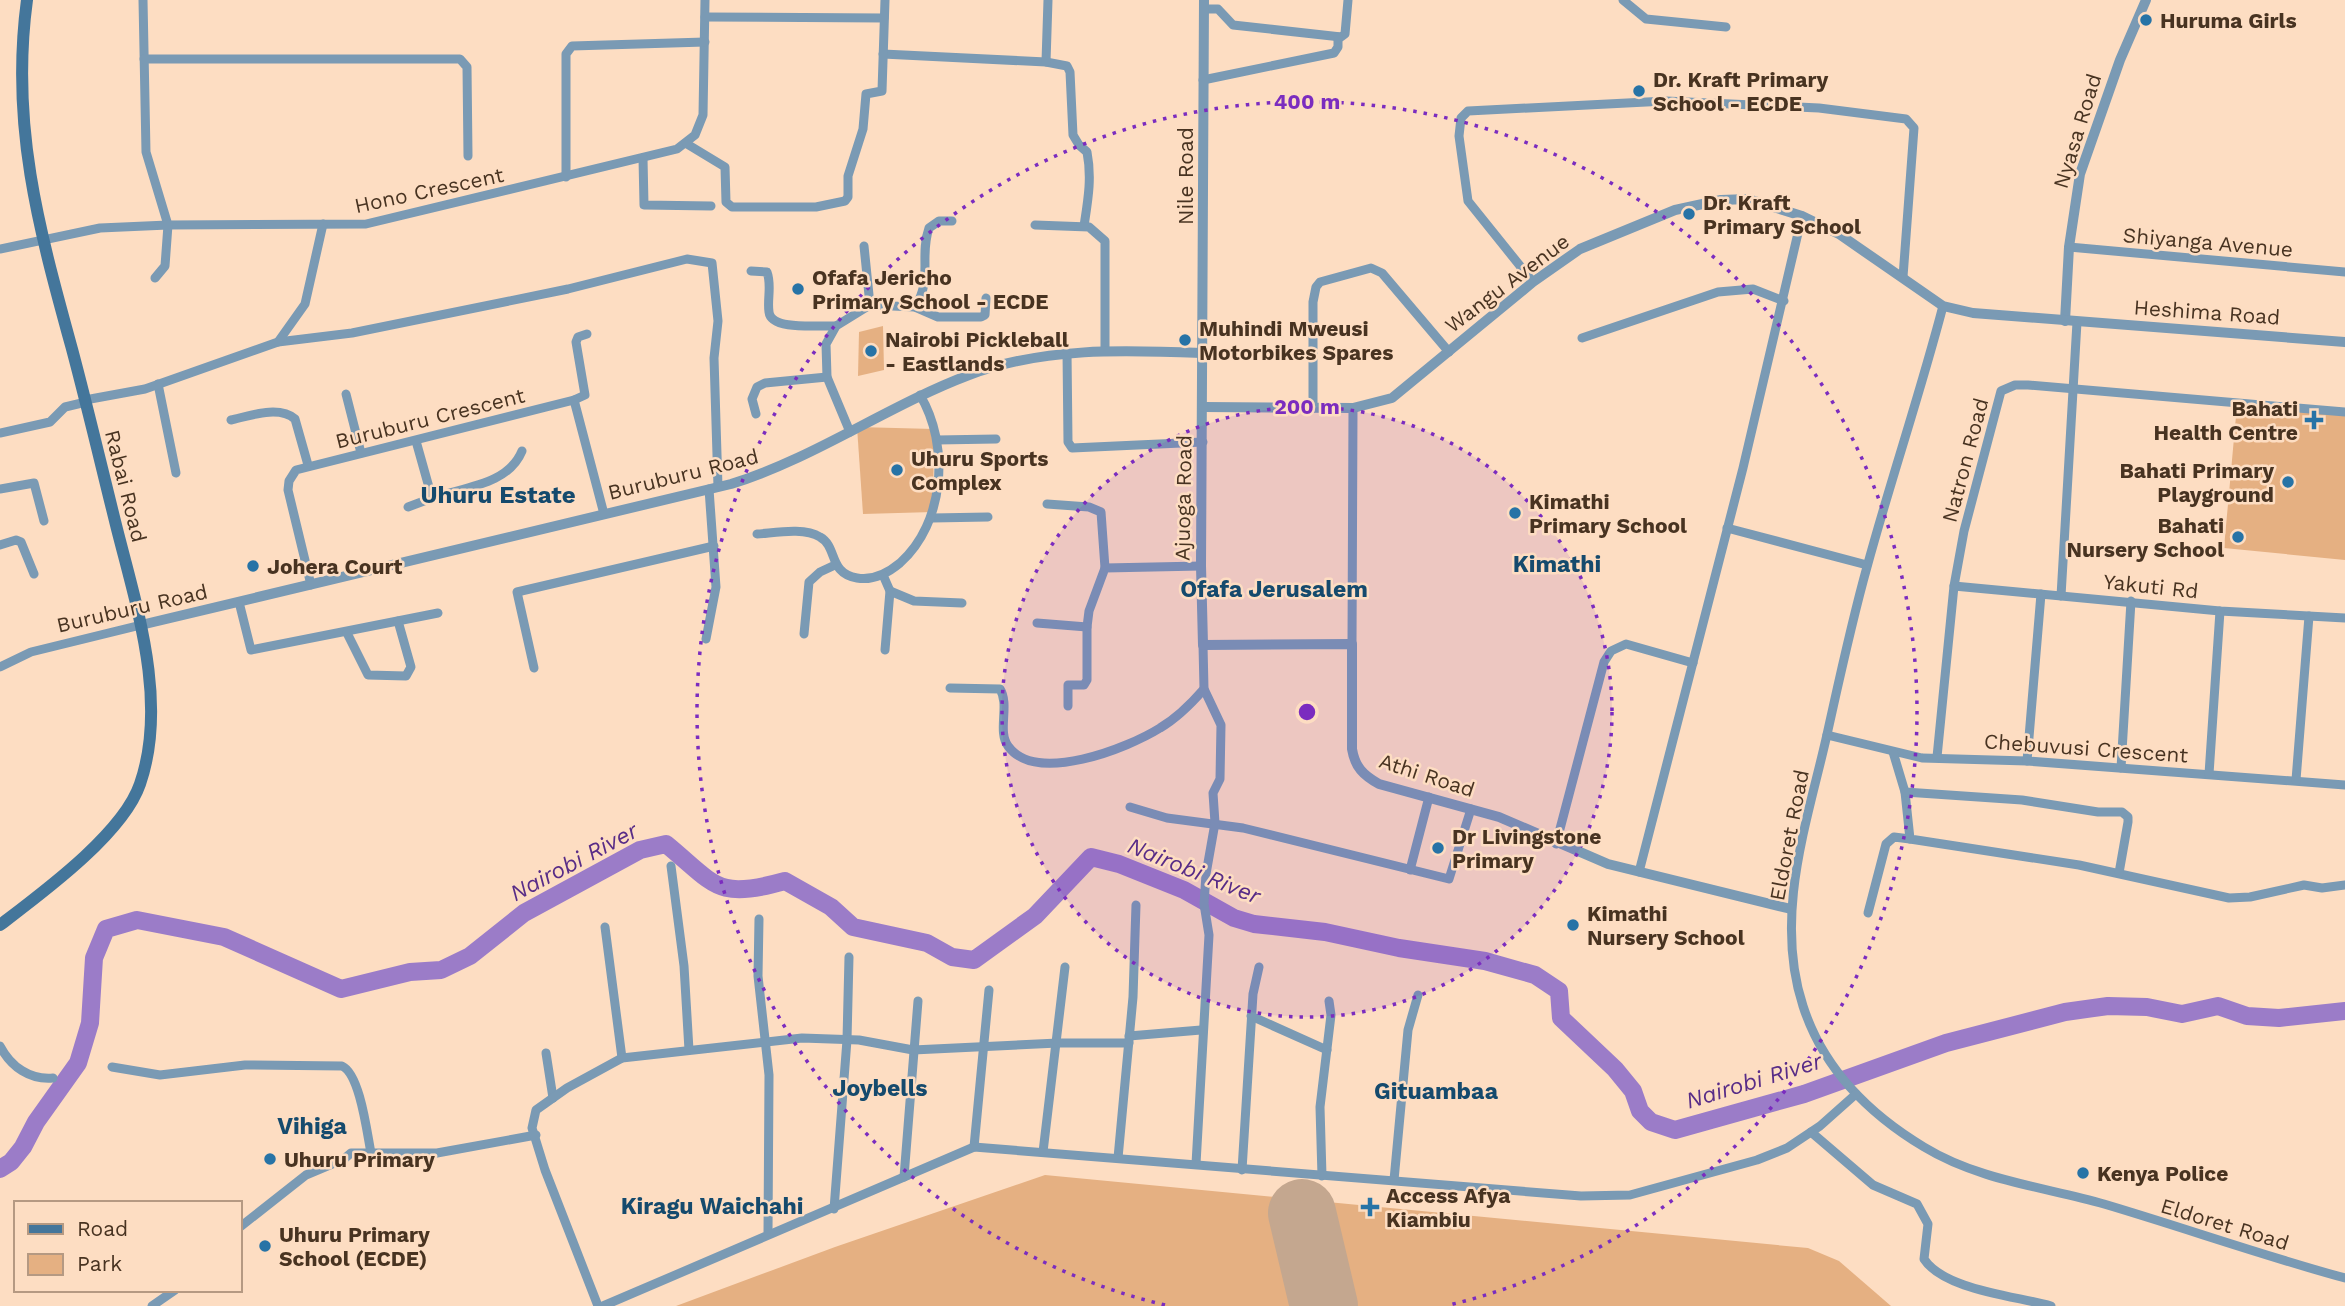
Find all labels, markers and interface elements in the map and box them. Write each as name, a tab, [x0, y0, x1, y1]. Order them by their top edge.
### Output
place label: Huruma Girls	[2160, 8, 2297, 33]
marker: Huruma Girls	[2138, 12, 2154, 28]
place label: Dr. Kraft Primary School - ECDE	[1653, 67, 1828, 116]
street label: Nyasa Road	[2048, 71, 2106, 191]
marker: Dr. Kraft Primary School - ECDE	[1631, 83, 1647, 99]
text: 400 m	[1274, 89, 1340, 114]
street label: Nile Road	[1173, 127, 1198, 225]
street label: Hono Crescent	[352, 162, 506, 218]
place label: Dr. Kraft Primary School	[1703, 190, 1861, 239]
marker: Dr. Kraft Primary School	[1681, 206, 1697, 222]
street label: Shiyanga Avenue	[2122, 222, 2294, 262]
street label: Wangu Avenue	[1440, 228, 1574, 338]
place label: Ofafa Jericho Primary School - ECDE	[812, 265, 1049, 314]
marker: Ofafa Jericho Primary School - ECDE	[790, 281, 806, 297]
street label: Heshima Road	[2133, 294, 2281, 330]
place label: Muhindi Mweusi Motorbikes Spares	[1199, 316, 1393, 365]
place label: Nairobi Pickleball - Eastlands	[885, 327, 1069, 376]
marker: Muhindi Mweusi Motorbikes Spares	[1177, 332, 1193, 348]
marker: Nairobi Pickleball - Eastlands	[863, 343, 879, 359]
street label: Buruburu Crescent	[333, 382, 528, 454]
text: 200 m	[1274, 394, 1340, 419]
street label: Natron Road	[1936, 395, 1994, 525]
place label: Bahati Health Centre	[2154, 396, 2298, 445]
marker: Bahati Health Centre	[2304, 410, 2324, 430]
street label: Rabai Road	[100, 427, 152, 545]
street label: Ajuoga Road	[1169, 435, 1197, 561]
street label: Buruburu Road	[605, 443, 761, 505]
place label: Uhuru Sports Complex	[911, 446, 1048, 495]
place label: Bahati Primary Playground	[2119, 458, 2274, 507]
marker: Uhuru Sports Complex	[889, 462, 905, 478]
marker: Bahati Primary Playground	[2280, 474, 2296, 490]
district label: Uhuru Estate	[420, 481, 576, 509]
place label: Kimathi Primary School	[1529, 489, 1687, 538]
marker: Kimathi Primary School	[1507, 505, 1523, 521]
place label: Bahati Nursery School	[2066, 513, 2224, 562]
marker: Bahati Nursery School	[2230, 529, 2246, 545]
district label: Kimathi	[1513, 551, 1601, 578]
place label: Johera Court	[267, 554, 402, 579]
marker: Johera Court	[245, 558, 261, 574]
street label: Yakuti Rd	[2102, 569, 2200, 603]
district label: Ofafa Jerusalem	[1180, 576, 1368, 603]
street label: Buruburu Road	[54, 578, 210, 638]
centre of rings	[1295, 700, 1319, 724]
street label: Chebuvusi Crescent	[1983, 728, 2189, 768]
street label: Athi Road	[1376, 748, 1478, 802]
street label: Eldoret Road	[1764, 767, 1814, 903]
water label: Nairobi River	[505, 817, 643, 907]
place label: Dr Livingstone Primary	[1452, 824, 1601, 873]
water label: Nairobi River	[1124, 832, 1265, 910]
marker: Dr Livingstone Primary	[1430, 840, 1446, 856]
place label: Kimathi Nursery School	[1587, 901, 1745, 950]
marker: Kimathi Nursery School	[1565, 917, 1581, 933]
water label: Nairobi River	[1683, 1047, 1826, 1115]
district label: Joybells	[832, 1075, 928, 1102]
district label: Gituambaa	[1374, 1078, 1499, 1105]
district label: Vihiga	[277, 1113, 347, 1140]
place label: Uhuru Primary	[284, 1147, 435, 1172]
marker: Uhuru Primary	[262, 1151, 278, 1167]
place label: Kenya Police	[2097, 1161, 2228, 1186]
marker: Kenya Police	[2075, 1165, 2091, 1181]
place label: Access Afya Kiambiu	[1386, 1183, 1511, 1232]
district label: Kiragu Waichahi	[621, 1193, 803, 1220]
street label: Eldoret Road	[2158, 1193, 2292, 1255]
marker: Access Afya Kiambiu	[1360, 1197, 1380, 1217]
legend	[14, 1201, 242, 1292]
text: Road	[77, 1216, 128, 1241]
place label: Uhuru Primary School (ECDE)	[279, 1222, 430, 1271]
marker: Uhuru Primary School (ECDE)	[257, 1238, 273, 1254]
text: Park	[77, 1251, 122, 1276]

